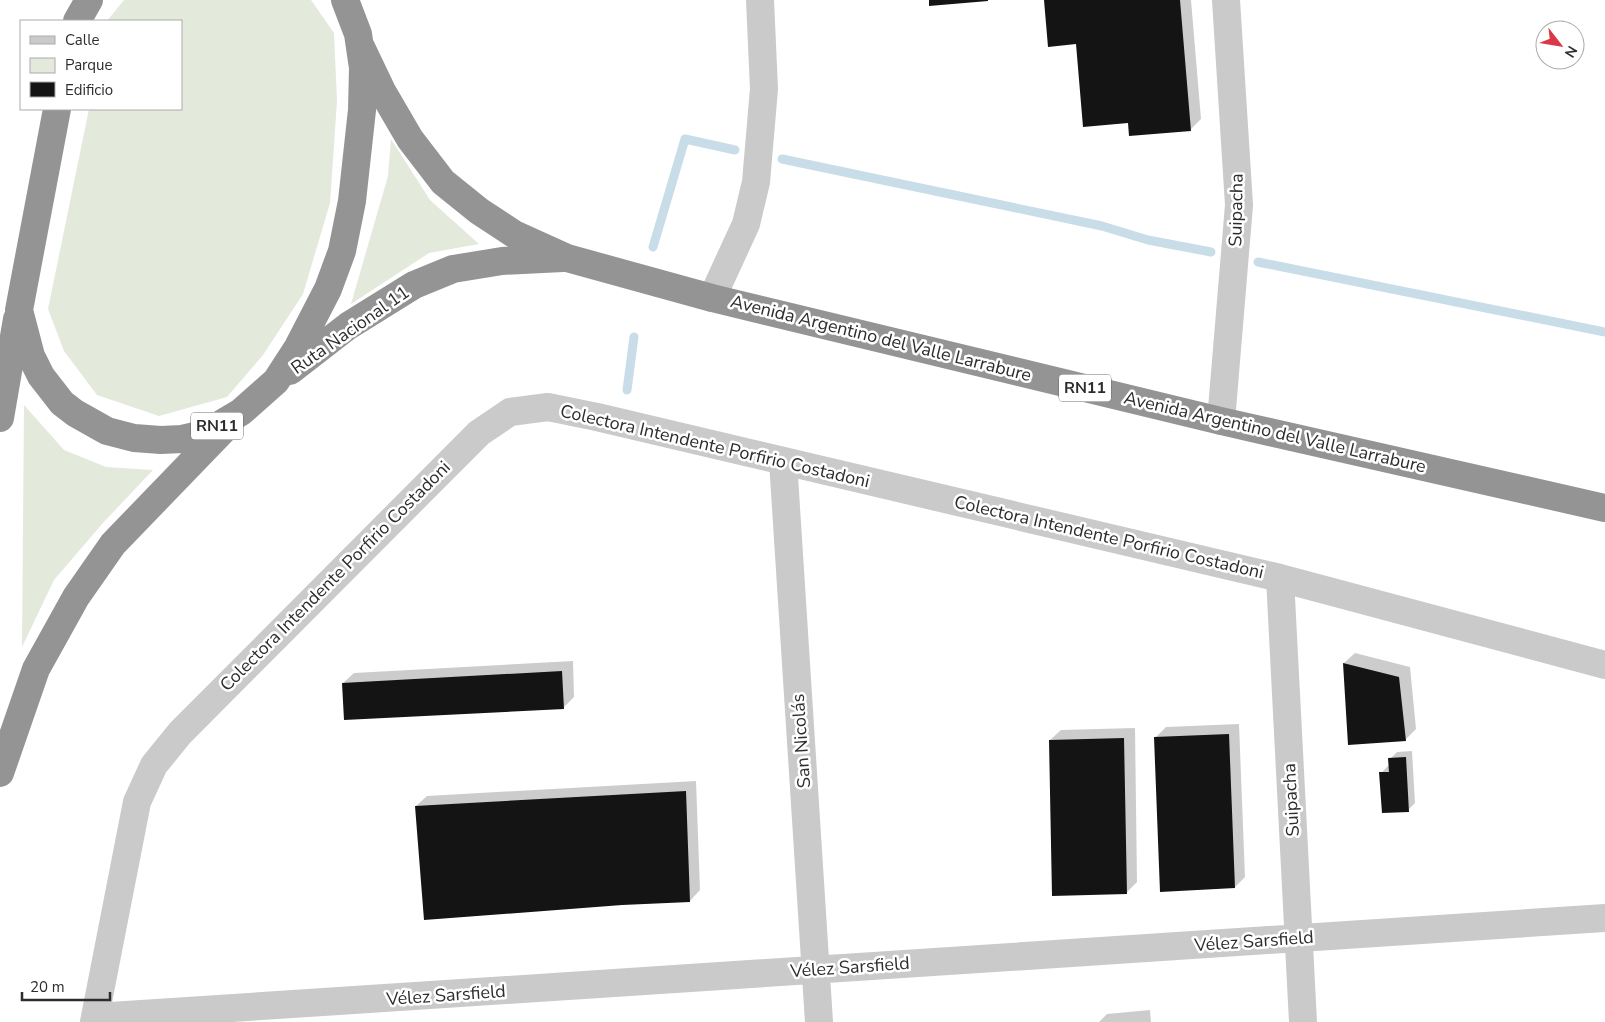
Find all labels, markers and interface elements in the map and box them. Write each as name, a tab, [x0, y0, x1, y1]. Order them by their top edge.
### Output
legend	[20, 20, 182, 110]
north arrow	[1535, 20, 1585, 70]
text: Calle	[65, 30, 100, 50]
text: N	[1560, 42, 1582, 61]
text: Parque	[65, 55, 113, 75]
text: Edificio	[65, 80, 113, 100]
street label: Suipacha	[1223, 173, 1249, 247]
street label: Ruta Nacional 11	[286, 280, 414, 380]
street label: Avenida Argentino del Valle Larrabure	[728, 289, 1034, 387]
road number: RN11	[1059, 374, 1111, 402]
street label: Avenida Argentino del Valle Larrabure	[1122, 386, 1428, 478]
street label: Colectora Intendente Porfirio Costadoni	[558, 399, 872, 493]
road number: RN11	[191, 412, 243, 440]
street label: Colectora Intendente Porfirio Costadoni	[214, 455, 456, 697]
street label: Colectora Intendente Porfirio Costadoni	[952, 490, 1266, 584]
street label: San Nicolás	[786, 693, 816, 789]
street label: Suipacha	[1277, 763, 1305, 837]
street label: Vélez Sarsfield	[1192, 925, 1315, 957]
street label: Vélez Sarsfield	[788, 951, 911, 983]
scale bar	[22, 970, 110, 1002]
text: 20 m	[30, 977, 65, 997]
street label: Vélez Sarsfield	[384, 979, 507, 1011]

